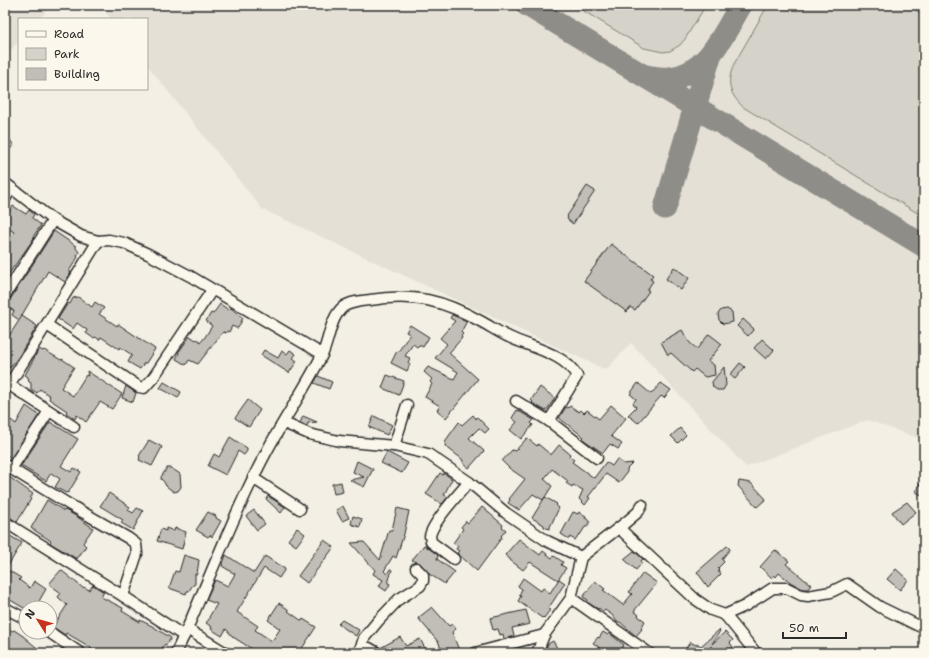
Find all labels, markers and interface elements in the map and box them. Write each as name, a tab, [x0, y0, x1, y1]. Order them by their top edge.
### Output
legend	[18, 18, 148, 90]
text: Road	[54, 26, 85, 42]
text: Park	[54, 46, 80, 62]
text: Building	[54, 66, 100, 82]
north arrow	[18, 600, 58, 640]
text: N	[22, 606, 39, 622]
scale bar	[783, 614, 846, 640]
text: 50 m	[789, 620, 819, 636]

